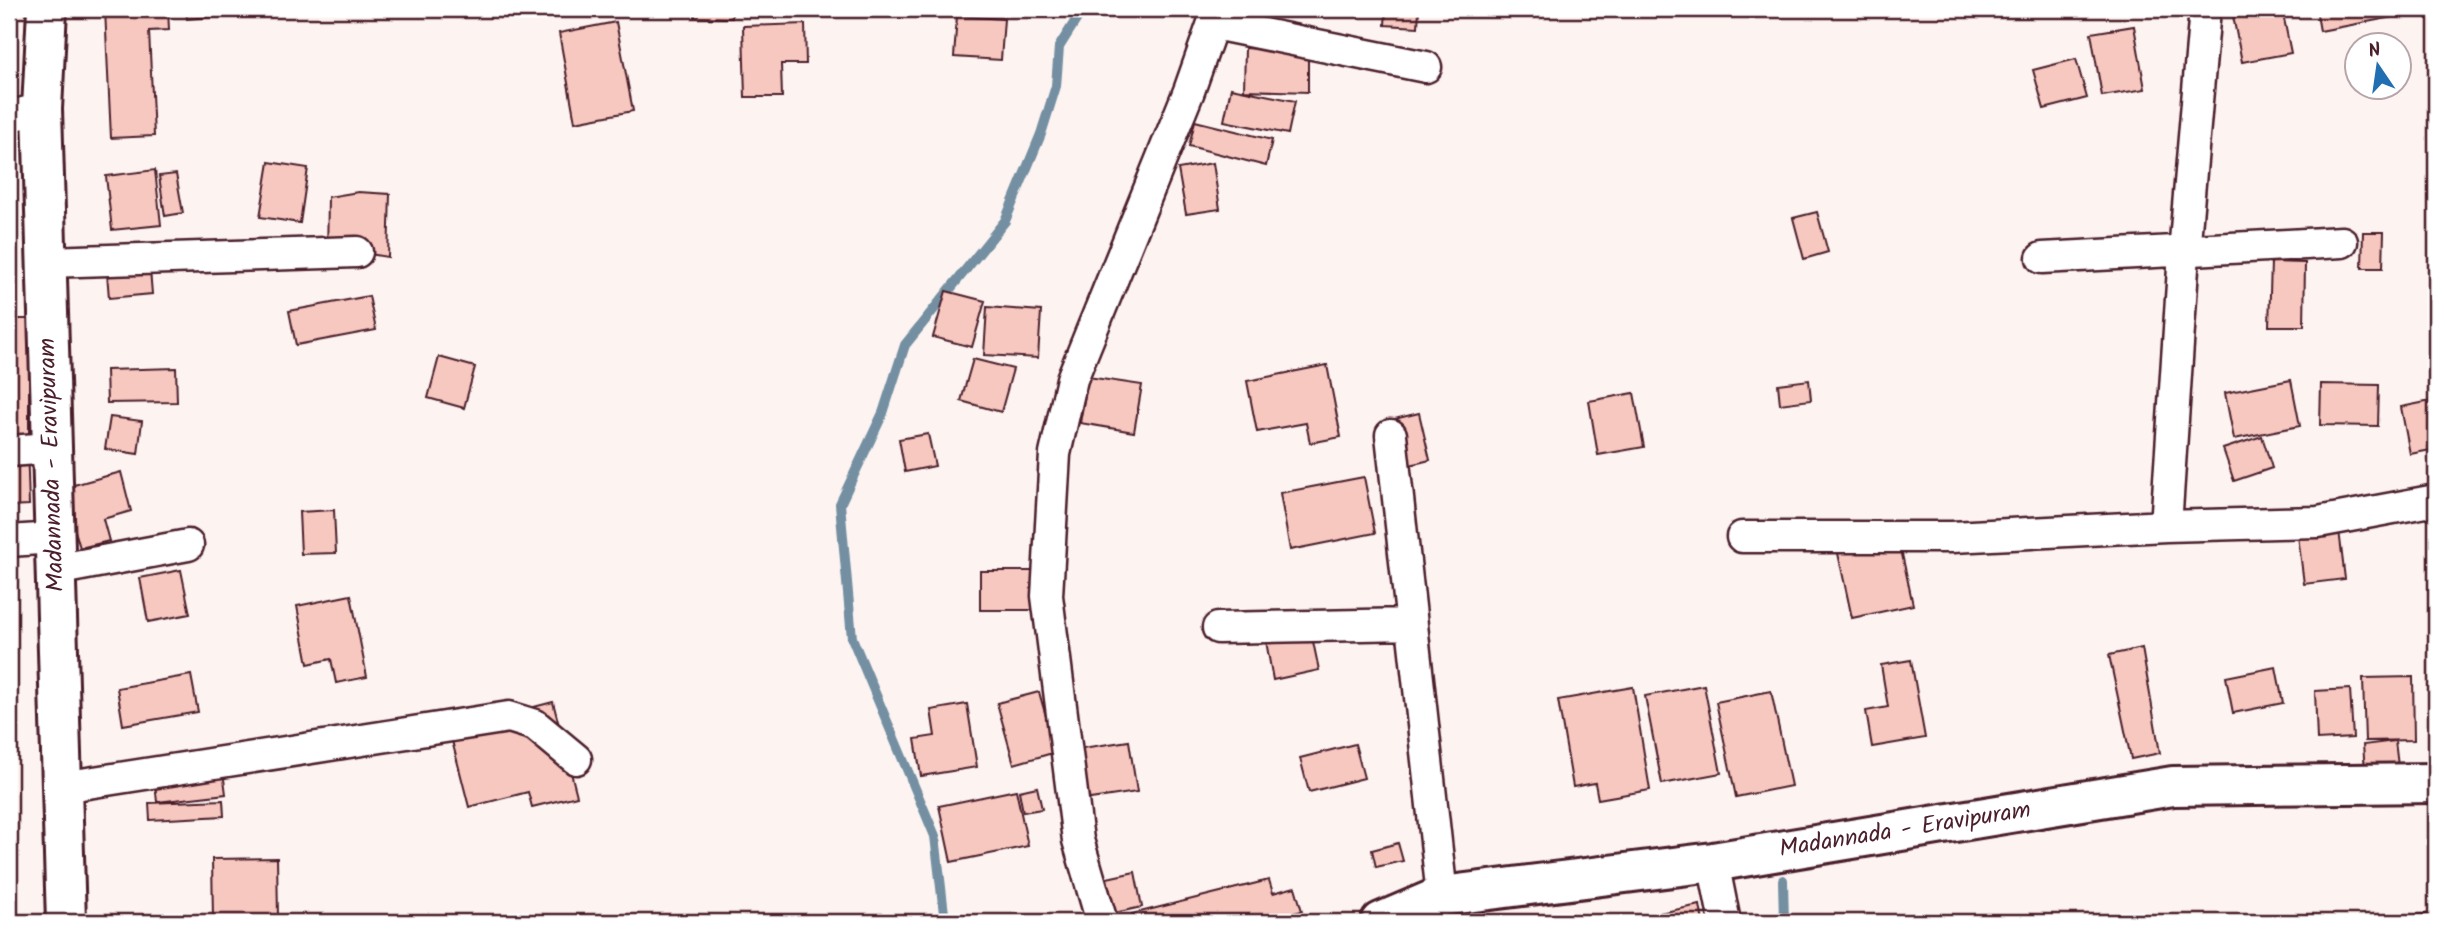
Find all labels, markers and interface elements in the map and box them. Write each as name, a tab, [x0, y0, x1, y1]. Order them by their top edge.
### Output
north arrow	[2344, 32, 2414, 102]
text: N	[2365, 35, 2384, 67]
street label: Madannada - Eravipuram	[28, 337, 76, 593]
street label: Madannada - Eravipuram	[1776, 791, 2034, 869]

